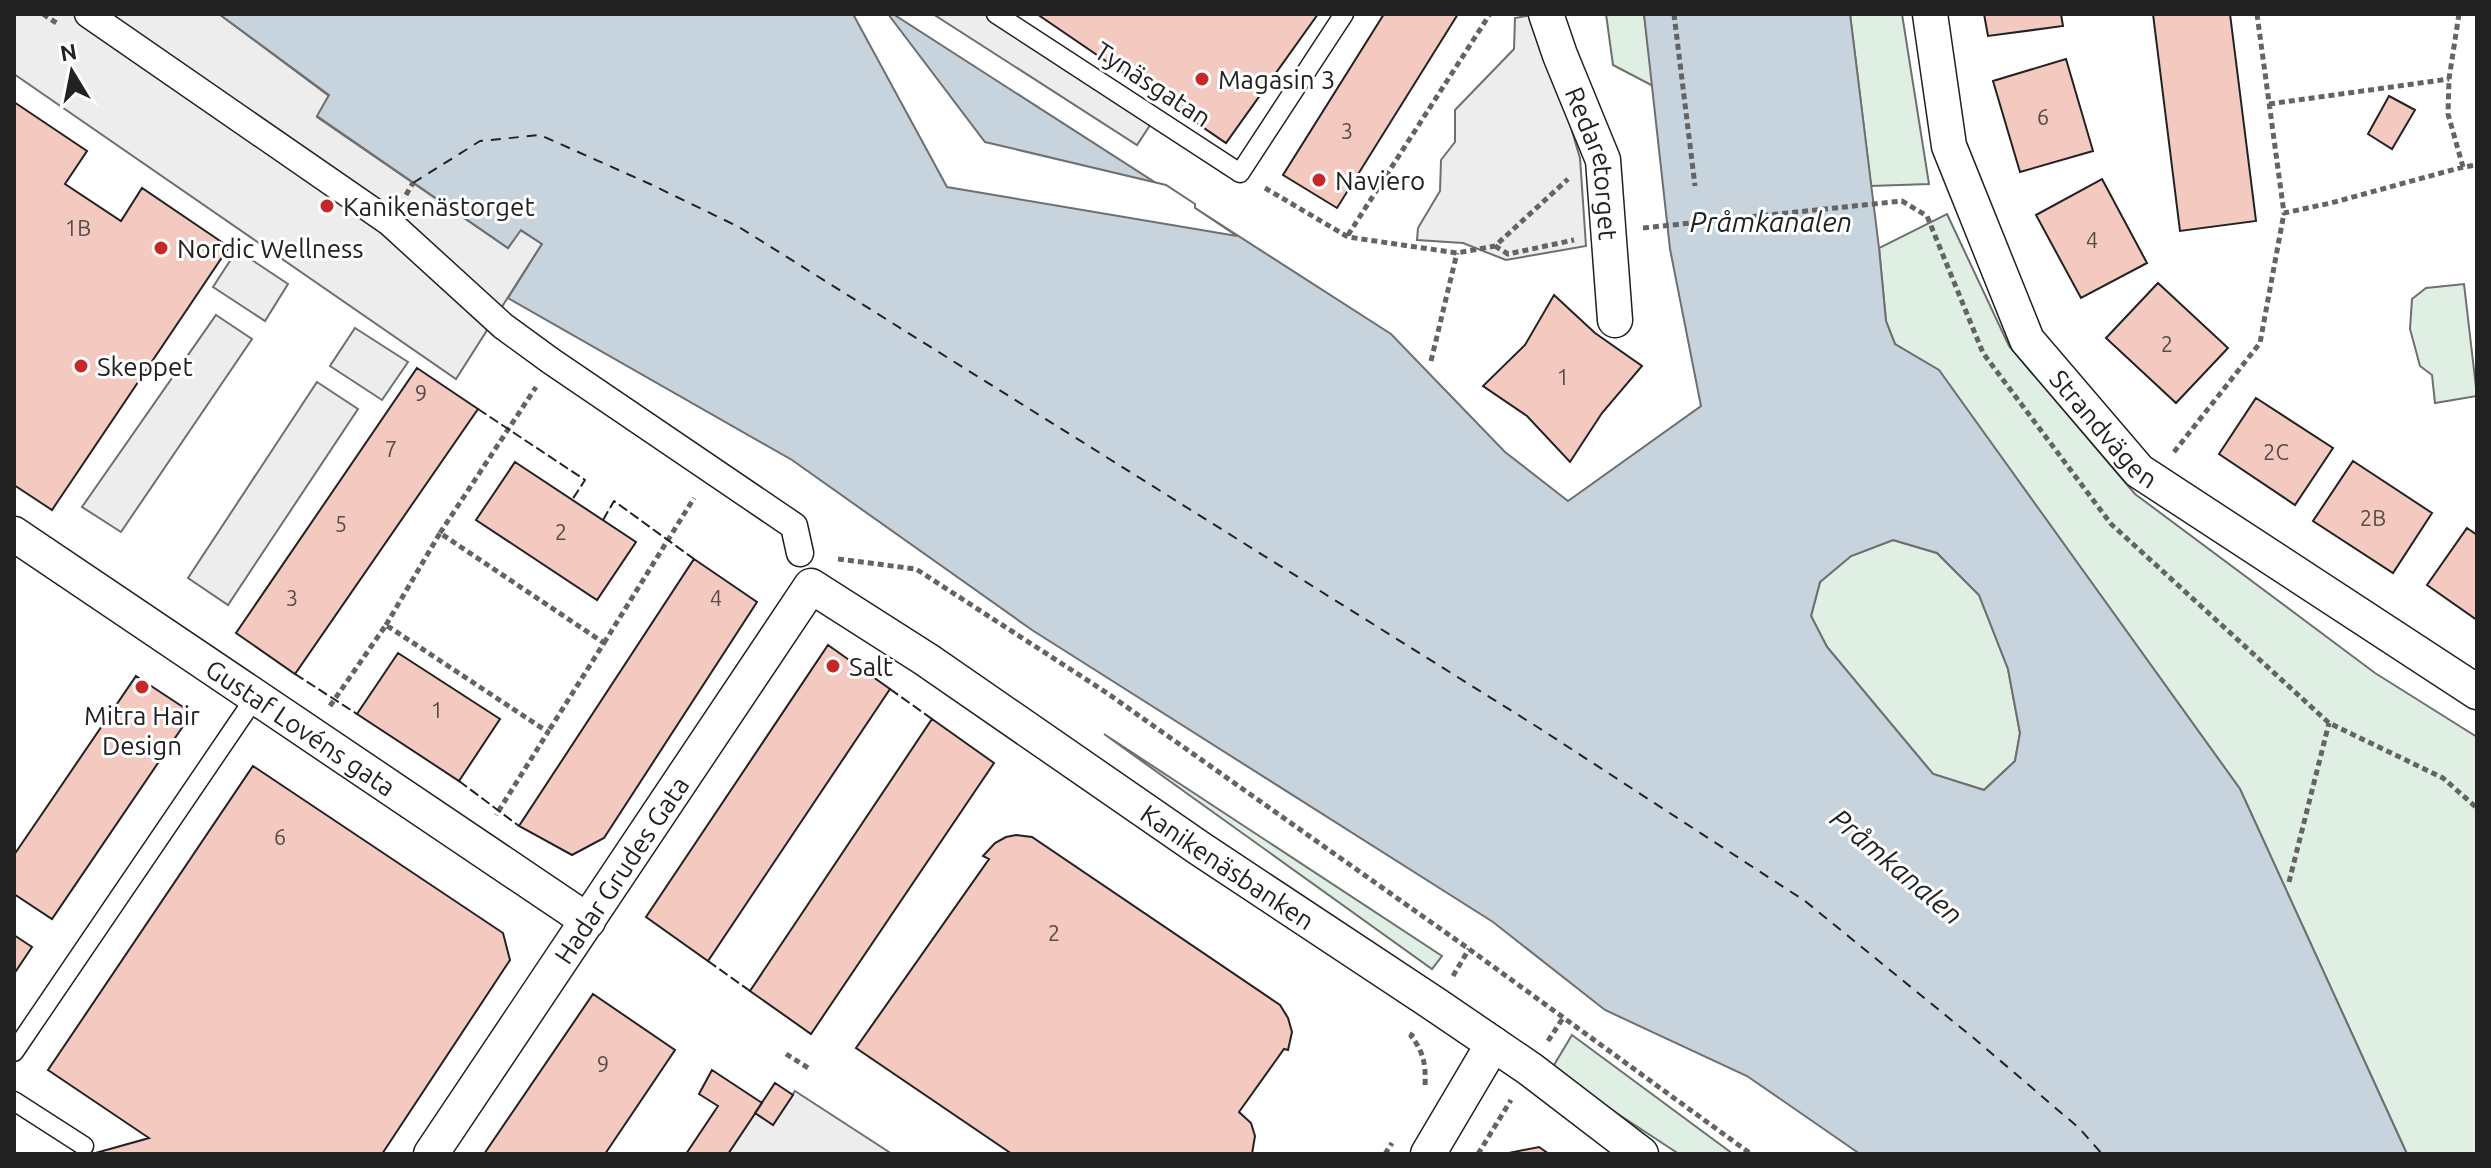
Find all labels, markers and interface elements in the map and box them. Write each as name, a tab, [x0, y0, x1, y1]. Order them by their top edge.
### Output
north arrow	[32, 32, 112, 112]
street label: Tynäsgatan	[1089, 36, 1217, 132]
text: N	[58, 38, 79, 66]
place label: Magasin 3	[1218, 65, 1335, 94]
marker: Magasin 3	[1193, 70, 1211, 88]
street label: Redaretorget	[1560, 82, 1623, 241]
house number: 6	[2037, 104, 2049, 129]
house number: 3	[1341, 118, 1353, 143]
place label: Naviero	[1335, 166, 1425, 195]
marker: Naviero	[1310, 171, 1328, 189]
place label: Kanikenästorget	[343, 192, 535, 221]
marker: Kanikenästorget	[318, 197, 336, 215]
water label: Pråmkanalen	[1690, 206, 1852, 237]
house number: 1B	[65, 215, 91, 240]
house number: 4	[2086, 227, 2098, 252]
place label: Nordic Wellness	[177, 234, 364, 263]
marker: Nordic Wellness	[152, 239, 170, 257]
house number: 2	[2161, 331, 2173, 356]
place label: Skeppet	[97, 352, 193, 381]
marker: Skeppet	[72, 357, 90, 375]
house number: 1	[1557, 364, 1569, 389]
street label: Strandvägen	[2044, 364, 2163, 493]
house number: 9	[415, 380, 427, 405]
house number: 7	[385, 436, 397, 461]
house number: 2C	[2263, 439, 2289, 464]
house number: 2B	[2360, 505, 2386, 530]
house number: 5	[335, 511, 347, 536]
house number: 2	[555, 519, 567, 544]
house number: 3	[286, 585, 298, 610]
house number: 4	[710, 585, 722, 610]
place label: Salt	[849, 652, 893, 681]
street label: Gustaf Lovéns gata	[201, 653, 401, 802]
marker: Salt	[824, 657, 842, 675]
marker: Mitra Hair Design	[133, 678, 151, 696]
house number: 1	[431, 697, 443, 722]
place label: Mitra Hair Design	[84, 701, 200, 760]
street label: Hadar Grudes Gata	[548, 771, 694, 969]
street label: Kanikenäsbanken	[1136, 798, 1320, 935]
water label: Pråmkanalen	[1825, 802, 1969, 930]
house number: 6	[274, 824, 286, 849]
house number: 2	[1048, 920, 1060, 945]
house number: 9	[597, 1051, 609, 1076]

